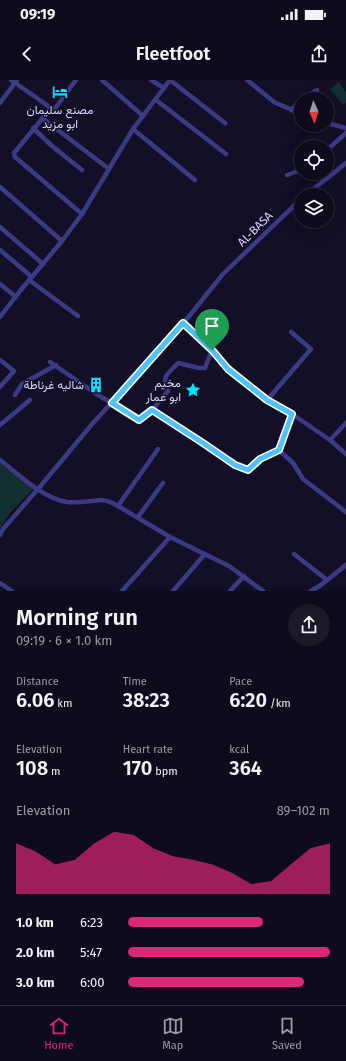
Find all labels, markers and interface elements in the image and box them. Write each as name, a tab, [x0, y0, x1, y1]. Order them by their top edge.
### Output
text: 09:19	[20, 5, 55, 23]
icon: back	[16, 43, 38, 65]
text: Fleetfoot	[136, 43, 210, 65]
icon: share	[308, 43, 330, 65]
hotel icon: مصنع سليمان ابو مزيد	[51, 83, 69, 101]
north arrow	[294, 92, 334, 132]
map controls	[294, 92, 334, 228]
place label: مصنع سليمان ابو مزيد	[27, 103, 93, 132]
button: locate	[294, 140, 334, 180]
button: layers	[294, 188, 334, 228]
street label: AL-BASA	[235, 208, 276, 249]
pin	[195, 309, 229, 350]
icon: arrive	[201, 315, 223, 337]
building icon: شاليه غرناطة	[87, 376, 105, 394]
place label: مخيم ابو عمار	[145, 376, 181, 405]
place label: شاليه غرناطة	[24, 378, 84, 393]
place icon: مخيم ابو عمار	[184, 381, 202, 399]
text: Morning run	[16, 604, 138, 631]
button: share	[288, 604, 330, 646]
text: 09:19 · 6 × 1.0 km	[16, 633, 112, 648]
text: Distance	[16, 675, 59, 688]
text: Time	[123, 675, 147, 688]
text: Pace	[229, 675, 252, 688]
text: 6.06	[16, 688, 54, 712]
text: 38:23	[123, 688, 170, 712]
text: 6:20	[229, 688, 267, 712]
text: km	[54, 697, 72, 710]
text: /km	[267, 697, 291, 710]
text: Elevation	[16, 743, 62, 756]
text: Heart rate	[123, 743, 173, 756]
text: kcal	[229, 743, 249, 756]
text: 108	[16, 756, 48, 780]
text: 170	[123, 756, 152, 780]
text: 364	[229, 756, 262, 780]
text: m	[48, 765, 61, 778]
text: bpm	[152, 765, 178, 778]
text: Elevation	[16, 803, 70, 818]
text: 89–102 m	[277, 803, 330, 818]
text: 1.0 km	[16, 915, 54, 930]
text: 6:23	[80, 915, 103, 930]
text: 2.0 km	[16, 945, 55, 960]
text: 5:47	[80, 945, 102, 960]
text: 3.0 km	[16, 975, 55, 990]
text: 6:00	[80, 975, 105, 990]
tab: Home	[44, 1015, 73, 1052]
tab: Map	[162, 1015, 184, 1052]
tab: Saved	[272, 1015, 302, 1052]

